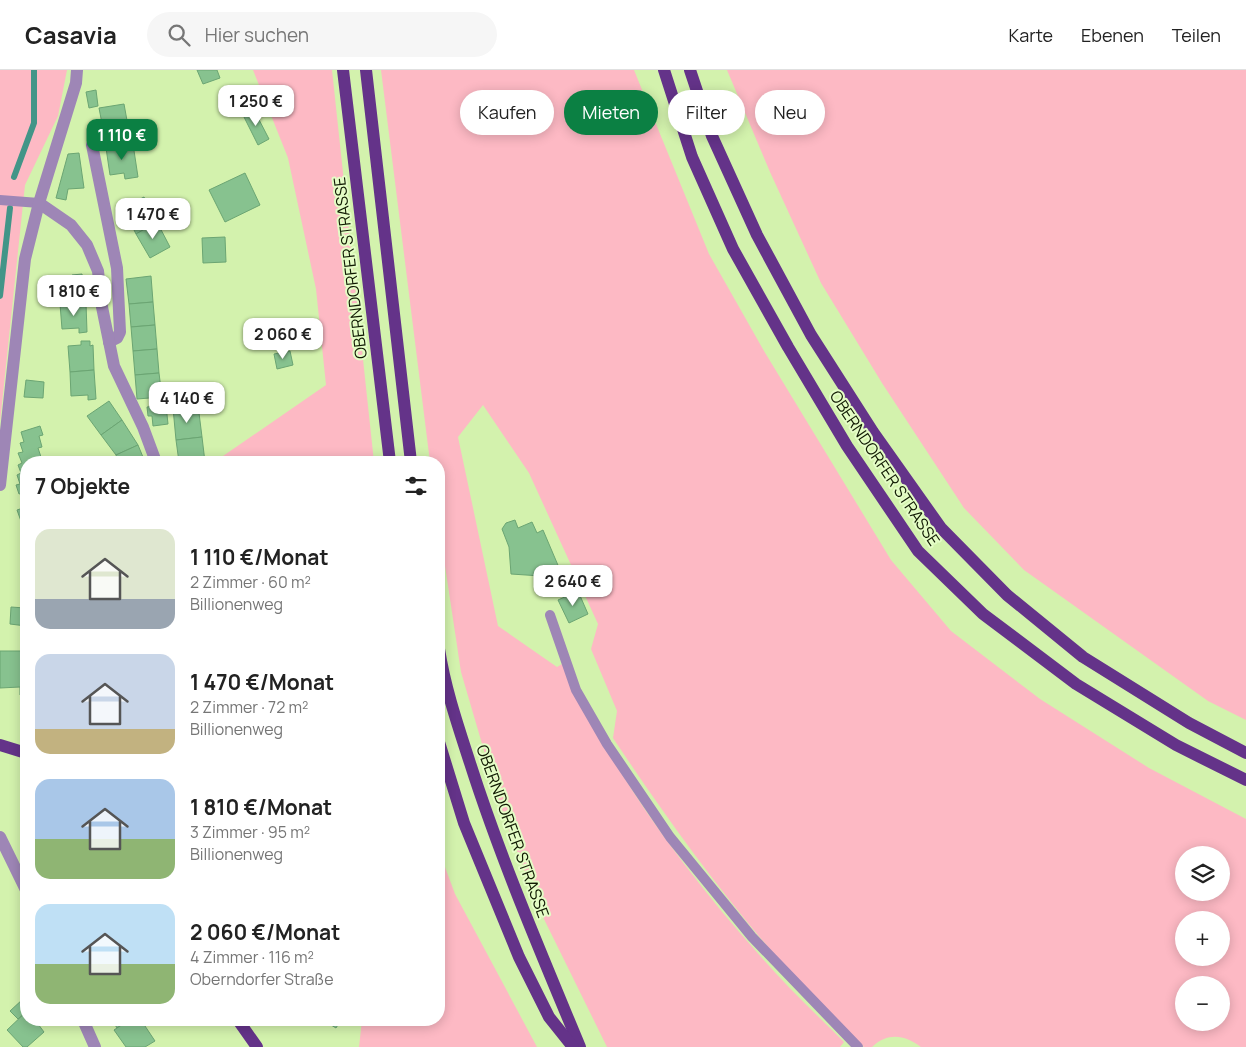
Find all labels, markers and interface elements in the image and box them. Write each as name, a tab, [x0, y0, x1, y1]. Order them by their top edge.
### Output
search box	[147, 12, 497, 57]
text: Casavia	[25, 18, 117, 51]
icon: search	[165, 21, 193, 49]
text: Hier suchen	[205, 22, 309, 48]
text: Karte	[1009, 23, 1053, 47]
text: Ebenen	[1081, 23, 1144, 47]
text: Teilen	[1172, 23, 1221, 47]
pin: 1 250 €	[210, 85, 302, 127]
text: 1 250 €	[229, 90, 283, 112]
chip: Kaufen	[460, 90, 554, 135]
chip: Mieten	[564, 90, 658, 135]
chip: Filter	[668, 90, 745, 135]
chip: Neu	[755, 90, 825, 135]
pin: 1 110 €	[76, 118, 168, 161]
text: 1 110 €	[98, 124, 146, 146]
street label: OBERNDORFER STRASSE	[328, 176, 372, 360]
pin: 1 470 €	[107, 198, 199, 240]
text: 1 470 €	[126, 203, 180, 225]
pin: 1 810 €	[28, 274, 120, 317]
text: 1 810 €	[48, 280, 100, 302]
pin: 2 060 €	[237, 318, 329, 360]
text: 2 060 €	[254, 323, 312, 345]
pin: 4 140 €	[141, 382, 233, 424]
street label: OBERNDORFER STRASSE	[825, 386, 945, 550]
text: 4 140 €	[160, 387, 214, 409]
text: 7 Objekte	[35, 472, 130, 500]
icon: filters	[402, 472, 430, 500]
text: 1 110 €/Monat	[190, 543, 329, 571]
icon: home	[75, 549, 135, 609]
pin: 2 640 €	[527, 564, 619, 607]
text: 2 640 €	[544, 570, 602, 592]
text: 2 Zimmer · 60 m²	[190, 571, 311, 593]
text: Billionenweg	[190, 593, 283, 615]
text: 1 470 €/Monat	[190, 668, 334, 696]
icon: home	[75, 674, 135, 734]
text: 2 Zimmer · 72 m²	[190, 696, 308, 718]
text: Billionenweg	[190, 718, 283, 740]
street label: OBERNDORFER STRASSE	[471, 741, 555, 921]
text: 1 810 €/Monat	[190, 793, 332, 821]
icon: home	[75, 799, 135, 859]
text: 3 Zimmer · 95 m²	[190, 821, 310, 843]
text: Billionenweg	[190, 843, 283, 865]
map controls	[1175, 846, 1230, 1031]
button: layers	[1175, 846, 1230, 901]
button: +	[1175, 911, 1230, 966]
text: 2 060 €/Monat	[190, 918, 340, 946]
icon: home	[75, 924, 135, 984]
text: 4 Zimmer · 116 m²	[190, 946, 314, 968]
text: Oberndorfer Straße	[190, 968, 334, 990]
button: −	[1175, 976, 1230, 1031]

